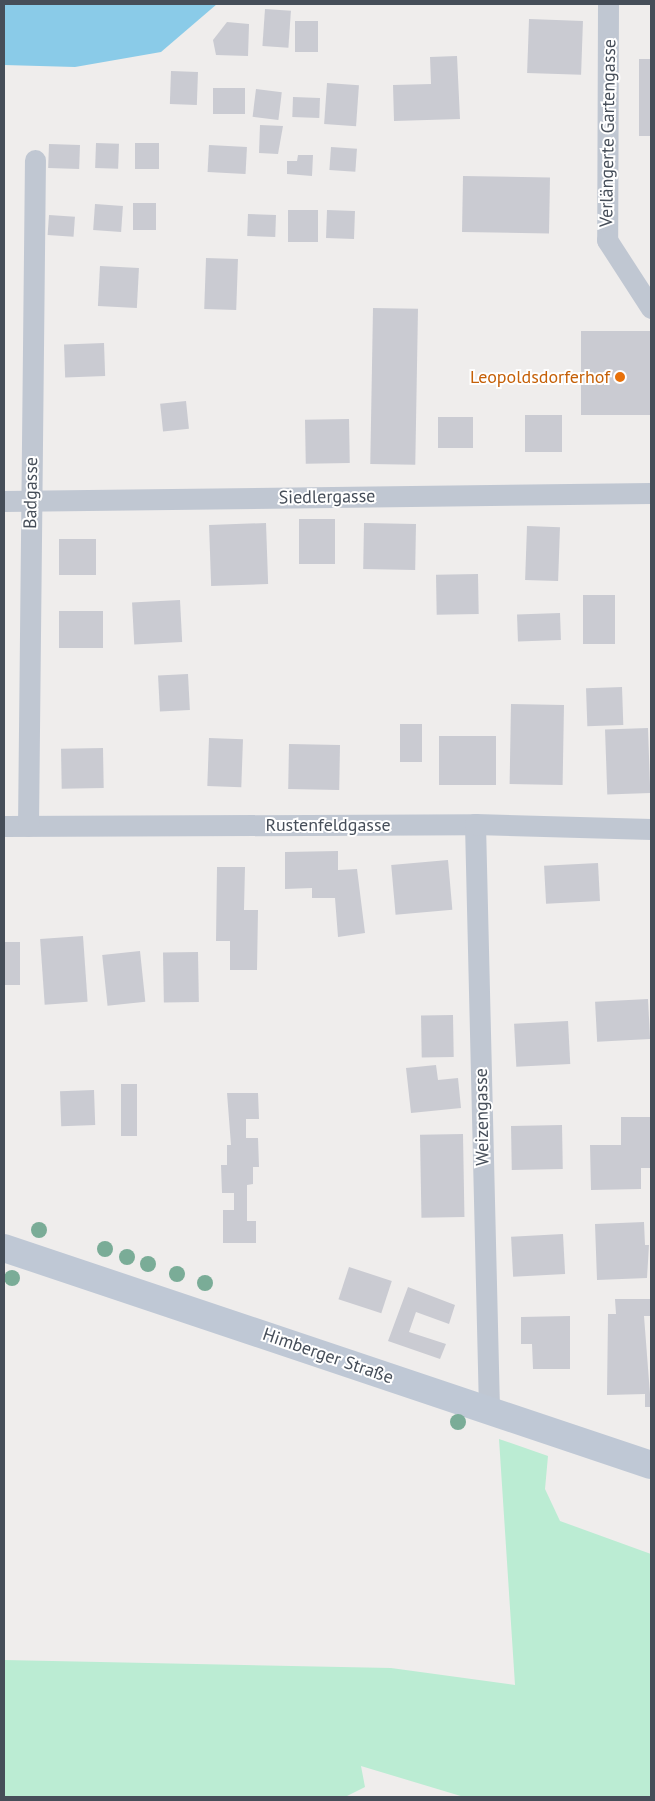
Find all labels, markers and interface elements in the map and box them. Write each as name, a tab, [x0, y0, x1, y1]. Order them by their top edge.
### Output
street label: Verlängerte Gartengasse	[596, 39, 620, 227]
place label: Leopoldsdorferhof	[470, 366, 610, 388]
marker: Leopoldsdorferhof	[614, 371, 626, 383]
street label: Badgasse	[20, 457, 42, 529]
street label: Siedlergasse	[279, 485, 375, 509]
street label: Rustenfeldgasse	[265, 814, 391, 836]
street label: Weizengasse	[470, 1068, 494, 1166]
street label: Himberger Straße	[260, 1324, 396, 1388]

